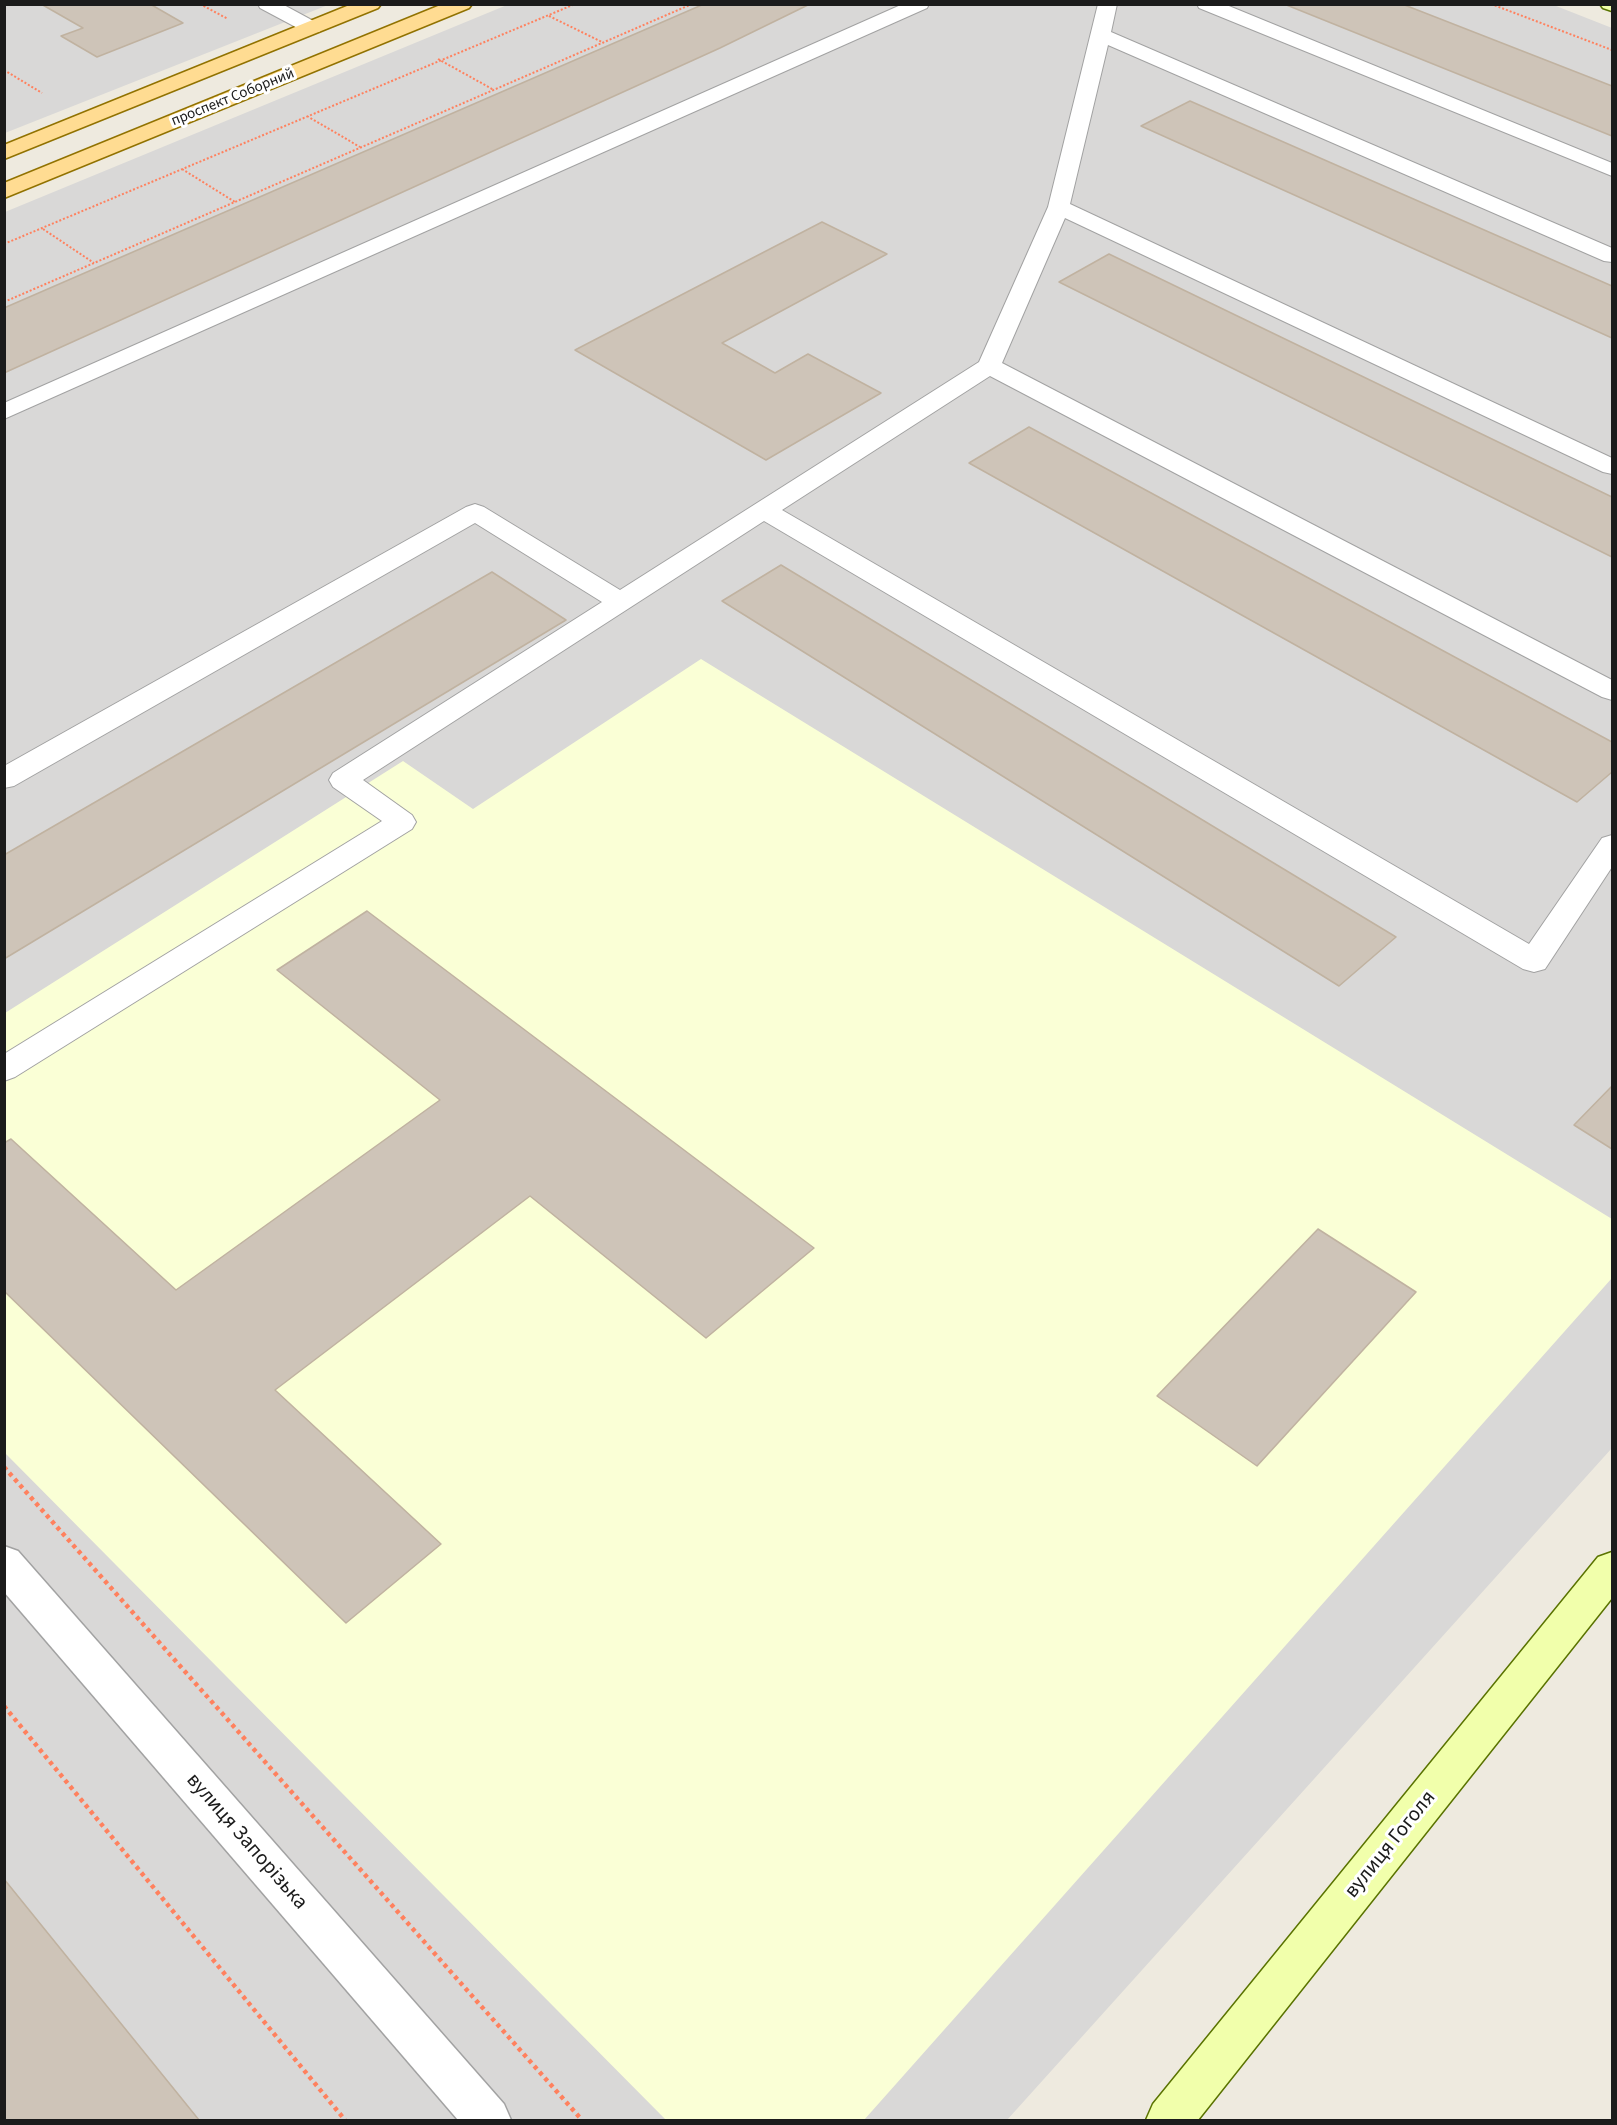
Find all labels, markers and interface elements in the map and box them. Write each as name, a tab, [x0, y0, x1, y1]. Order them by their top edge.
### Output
street label: проспект Соборний	[169, 65, 297, 131]
street label: вулиця Запорізька	[180, 1769, 312, 1915]
street label: вулиця Гоголя	[1340, 1786, 1442, 1904]

